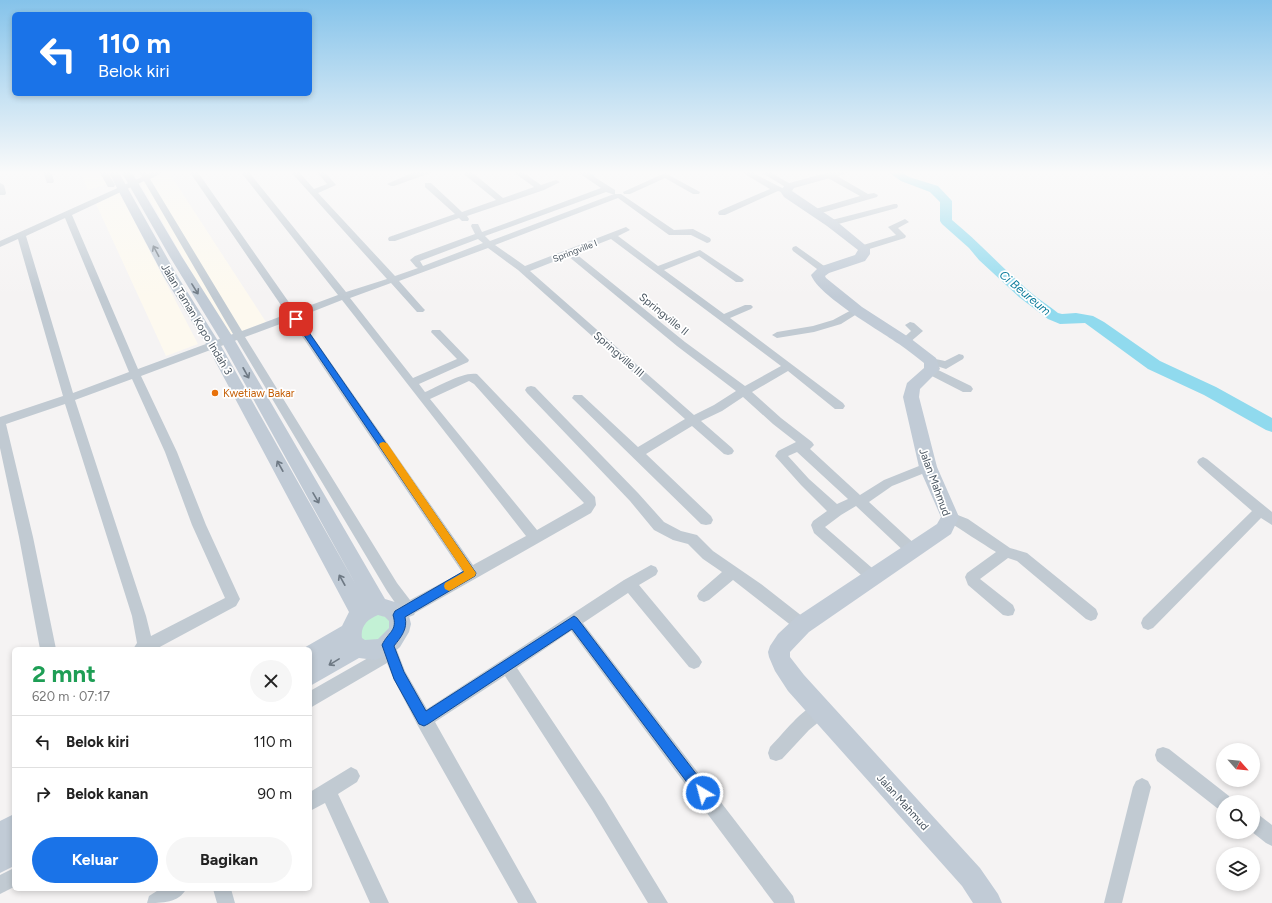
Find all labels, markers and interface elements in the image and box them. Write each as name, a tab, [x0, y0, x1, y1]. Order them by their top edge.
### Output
text: 110 m	[98, 26, 171, 60]
icon: left	[32, 28, 84, 80]
text: Belok kiri	[98, 60, 170, 82]
street label: Springville I	[551, 237, 599, 264]
one-way arrow	[152, 245, 160, 257]
street label: Jalan Taman Kopo Indah 3	[158, 261, 235, 377]
water label: Ci Beureum	[997, 268, 1053, 318]
one-way arrow	[192, 283, 200, 295]
street label: Springville II	[636, 290, 691, 338]
pin	[279, 302, 313, 336]
icon: arrive	[285, 308, 307, 330]
street label: Springville III	[591, 329, 647, 380]
one-way arrow	[242, 367, 250, 379]
place label: Kwetiaw Bakar	[223, 387, 295, 400]
marker: Kwetiaw Bakar	[210, 388, 220, 398]
street label: Jalan Mahmud	[916, 447, 953, 518]
one-way arrow	[276, 460, 283, 472]
one-way arrow	[313, 492, 321, 504]
one-way arrow	[338, 574, 346, 586]
one-way arrow	[328, 658, 340, 666]
text: 2 mnt	[32, 659, 96, 688]
button: close	[250, 660, 292, 702]
text: 620 m · 07:17	[32, 689, 110, 704]
icon: left	[32, 731, 54, 753]
text: Belok kiri	[66, 733, 129, 751]
text: 110 m	[254, 733, 292, 751]
north arrow	[1216, 743, 1260, 787]
map controls	[1216, 743, 1260, 891]
position arrow	[682, 772, 724, 814]
street label: Jalan Mahmud	[874, 772, 931, 833]
icon: right	[32, 783, 54, 805]
text: Belok kanan	[66, 785, 148, 803]
text: 90 m	[257, 785, 292, 803]
button: search	[1216, 795, 1260, 839]
button: Keluar	[32, 837, 158, 883]
button: Bagikan	[166, 837, 292, 883]
button: layers	[1216, 847, 1260, 891]

